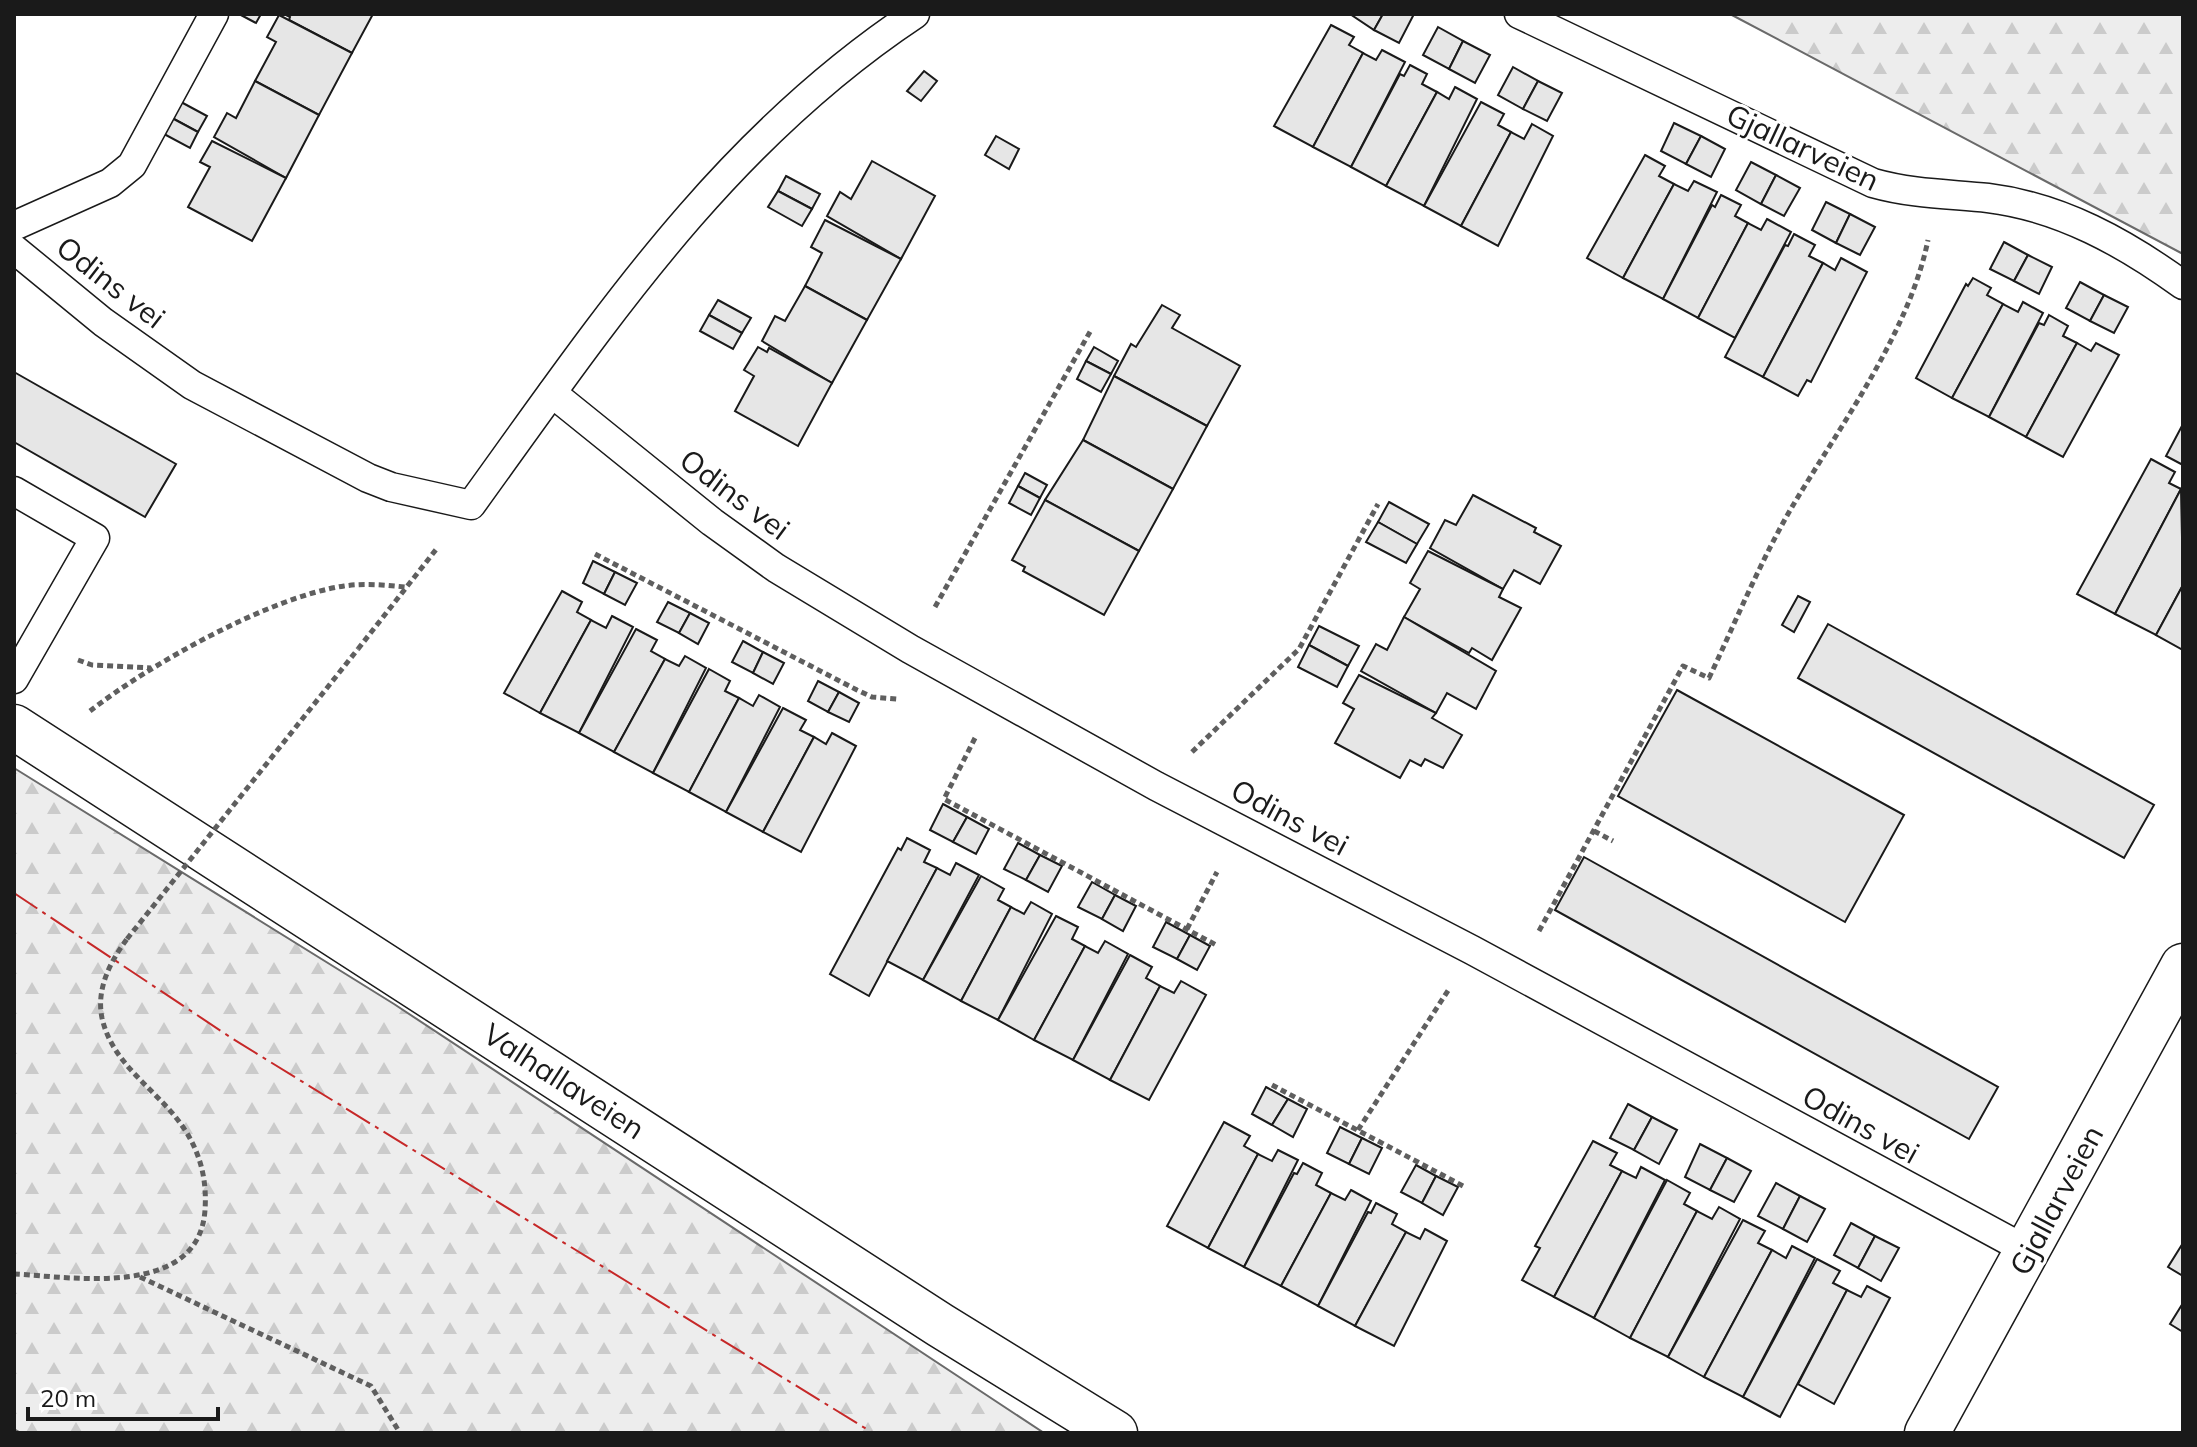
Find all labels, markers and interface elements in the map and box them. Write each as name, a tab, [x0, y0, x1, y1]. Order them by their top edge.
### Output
street label: Gjallarveien	[1721, 95, 1885, 199]
street label: Odins vei	[49, 228, 173, 336]
street label: Odins vei	[673, 440, 797, 548]
street label: Odins vei	[1225, 770, 1355, 864]
street label: Valhallaveien	[476, 1015, 652, 1147]
street label: Odins vei	[1796, 1076, 1926, 1172]
street label: Gjallarveien	[2001, 1119, 2111, 1281]
scale bar	[28, 1371, 218, 1421]
text: 20 m	[40, 1383, 96, 1413]

